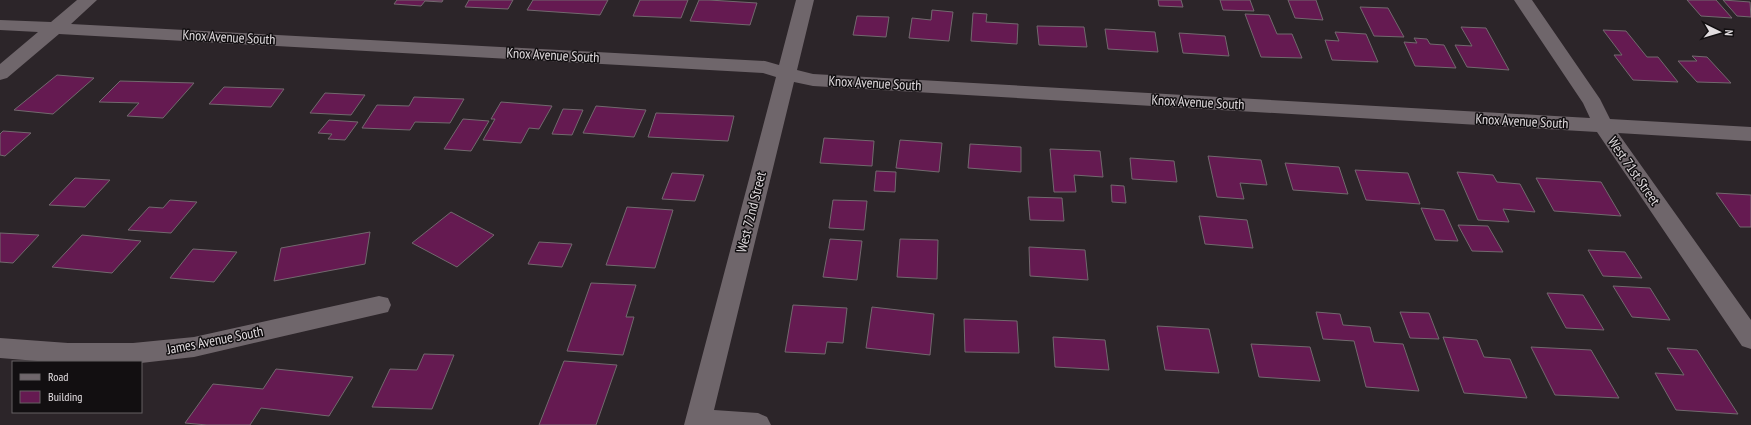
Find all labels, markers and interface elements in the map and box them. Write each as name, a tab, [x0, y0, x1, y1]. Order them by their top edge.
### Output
north arrow	[1699, 12, 1739, 52]
street label: Knox Avenue South	[182, 26, 276, 48]
text: N	[1722, 29, 1736, 36]
street label: Knox Avenue South	[506, 44, 600, 66]
street label: Knox Avenue South	[828, 72, 922, 94]
street label: Knox Avenue South	[1151, 91, 1245, 113]
street label: Knox Avenue South	[1475, 110, 1569, 132]
street label: West 71st Street	[1604, 133, 1664, 209]
street label: West 72nd Street	[732, 169, 770, 254]
street label: James Avenue South	[164, 322, 265, 358]
legend	[12, 361, 142, 413]
text: Road	[48, 369, 68, 384]
text: Building	[48, 389, 83, 404]

